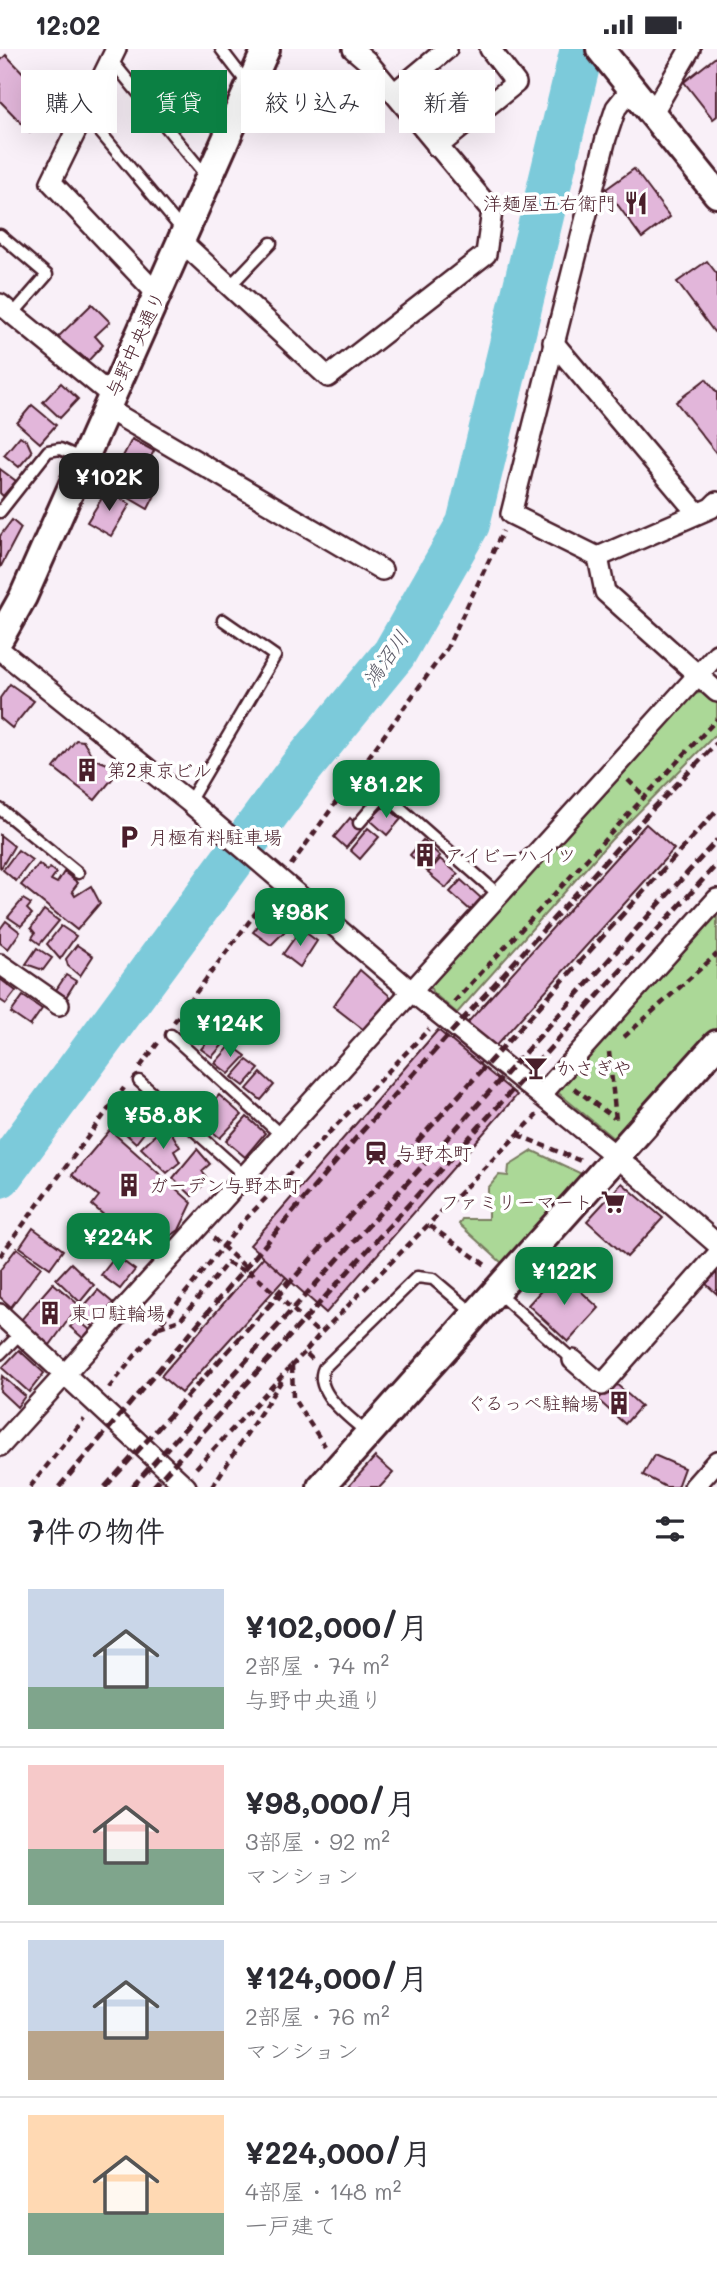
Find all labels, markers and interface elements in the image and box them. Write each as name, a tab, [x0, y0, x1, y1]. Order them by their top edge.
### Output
text: 12:02	[35, 8, 101, 42]
chip: 購入	[21, 70, 117, 133]
chip: 賃貸	[131, 70, 227, 133]
chip: 絞り込み	[241, 70, 385, 133]
chip: 新着	[399, 70, 495, 133]
restaurant icon: 洋麺屋五右衛門	[622, 189, 650, 217]
place label: 洋麺屋五右衛門	[483, 190, 616, 215]
street label: 与野中央通り	[99, 287, 170, 401]
pin: ¥102K	[60, 454, 158, 513]
text: ¥102K	[75, 461, 143, 491]
water label: 鴻沼川	[356, 625, 414, 692]
building icon: 第2東京ビル	[73, 756, 101, 784]
place label: 第2東京ビル	[107, 757, 212, 782]
pin: ¥81.2K	[329, 761, 443, 820]
text: ¥81.2K	[349, 768, 423, 798]
parking icon: 月極有料駐車場	[115, 823, 143, 851]
place label: 月極有料駐車場	[149, 824, 282, 849]
building icon: アイビーハイツ	[411, 841, 439, 869]
place label: アイビーハイツ	[445, 842, 576, 867]
pin: ¥98K	[259, 888, 341, 948]
text: ¥98K	[271, 896, 329, 926]
pin: ¥124K	[181, 999, 279, 1059]
text: ¥124K	[196, 1007, 264, 1037]
bar icon: かさぎや	[522, 1054, 550, 1082]
place label: かさぎや	[556, 1055, 632, 1080]
pin: ¥58.8K	[106, 1091, 220, 1151]
text: ¥58.8K	[123, 1099, 203, 1129]
station icon: 与野本町	[362, 1139, 390, 1167]
place label: 与野本町	[396, 1140, 472, 1165]
building icon: ガーデン与野本町	[115, 1171, 143, 1199]
place label: ガーデン与野本町	[149, 1172, 301, 1197]
supermarket icon: ファミリーマート	[599, 1188, 627, 1216]
place label: ファミリーマート	[441, 1189, 593, 1214]
pin: ¥224K	[69, 1213, 167, 1273]
text: ¥224K	[83, 1221, 153, 1251]
pin: ¥122K	[515, 1247, 613, 1307]
text: ¥122K	[531, 1255, 597, 1285]
building icon: 東口駐輪場	[36, 1299, 64, 1327]
place label: 東口駐輪場	[70, 1300, 165, 1325]
building icon: ぐるっぺ駐輪場	[605, 1389, 633, 1417]
place label: ぐるっぺ駐輪場	[466, 1390, 599, 1415]
text: 7件の物件	[28, 1510, 165, 1550]
icon: filters	[651, 1510, 689, 1548]
text: ¥102,000/月	[245, 1606, 429, 1646]
icon: home	[84, 1617, 168, 1701]
text: 2部屋 · 74 m²	[245, 1650, 389, 1680]
text: 与野中央通り	[245, 1684, 383, 1714]
text: ¥98,000/月	[245, 1782, 416, 1822]
icon: home	[84, 1793, 168, 1877]
text: 3部屋 · 92 m²	[245, 1826, 390, 1856]
text: マンション	[245, 1860, 359, 1890]
text: ¥124,000/月	[245, 1957, 428, 1997]
icon: home	[84, 1968, 168, 2052]
text: 2部屋 · 76 m²	[245, 2001, 390, 2031]
text: マンション	[245, 2035, 359, 2065]
text: ¥224,000/月	[245, 2132, 432, 2172]
icon: home	[84, 2143, 168, 2227]
text: 4部屋 · 148 m²	[245, 2176, 401, 2206]
text: 一戸建て	[245, 2210, 337, 2240]

